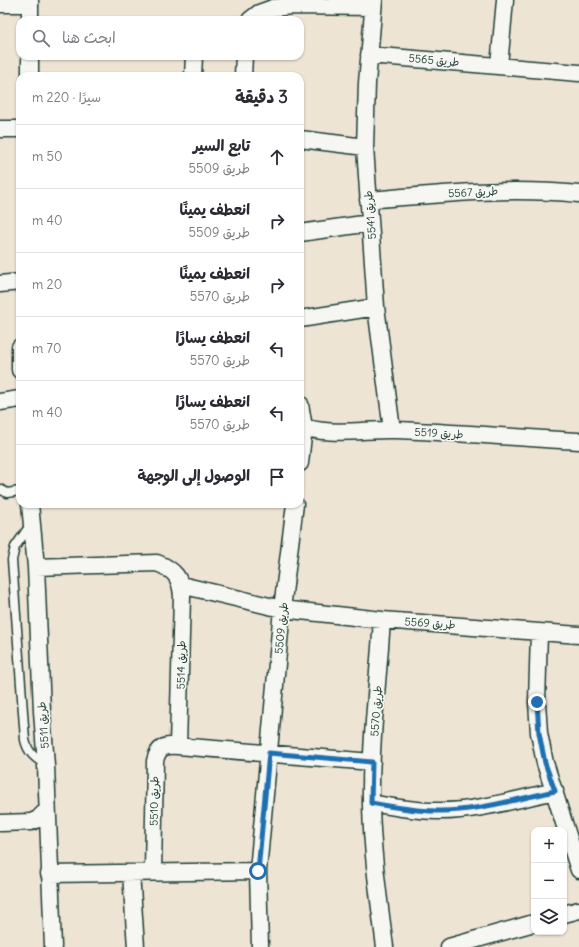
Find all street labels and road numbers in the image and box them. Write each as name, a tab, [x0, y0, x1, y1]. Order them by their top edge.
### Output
street label: طريق 5565	[408, 51, 460, 69]
street label: طريق 5567	[448, 184, 498, 200]
street label: طريق 5541	[361, 190, 379, 240]
street label: طريق 5519	[414, 425, 464, 441]
street label: طريق 5509	[271, 601, 291, 655]
street label: طريق 5569	[404, 614, 456, 632]
street label: طريق 5514	[174, 640, 188, 690]
street label: طريق 5570	[367, 685, 385, 737]
street label: طريق 5511	[34, 701, 52, 749]
street label: طريق 5510	[147, 776, 161, 826]

